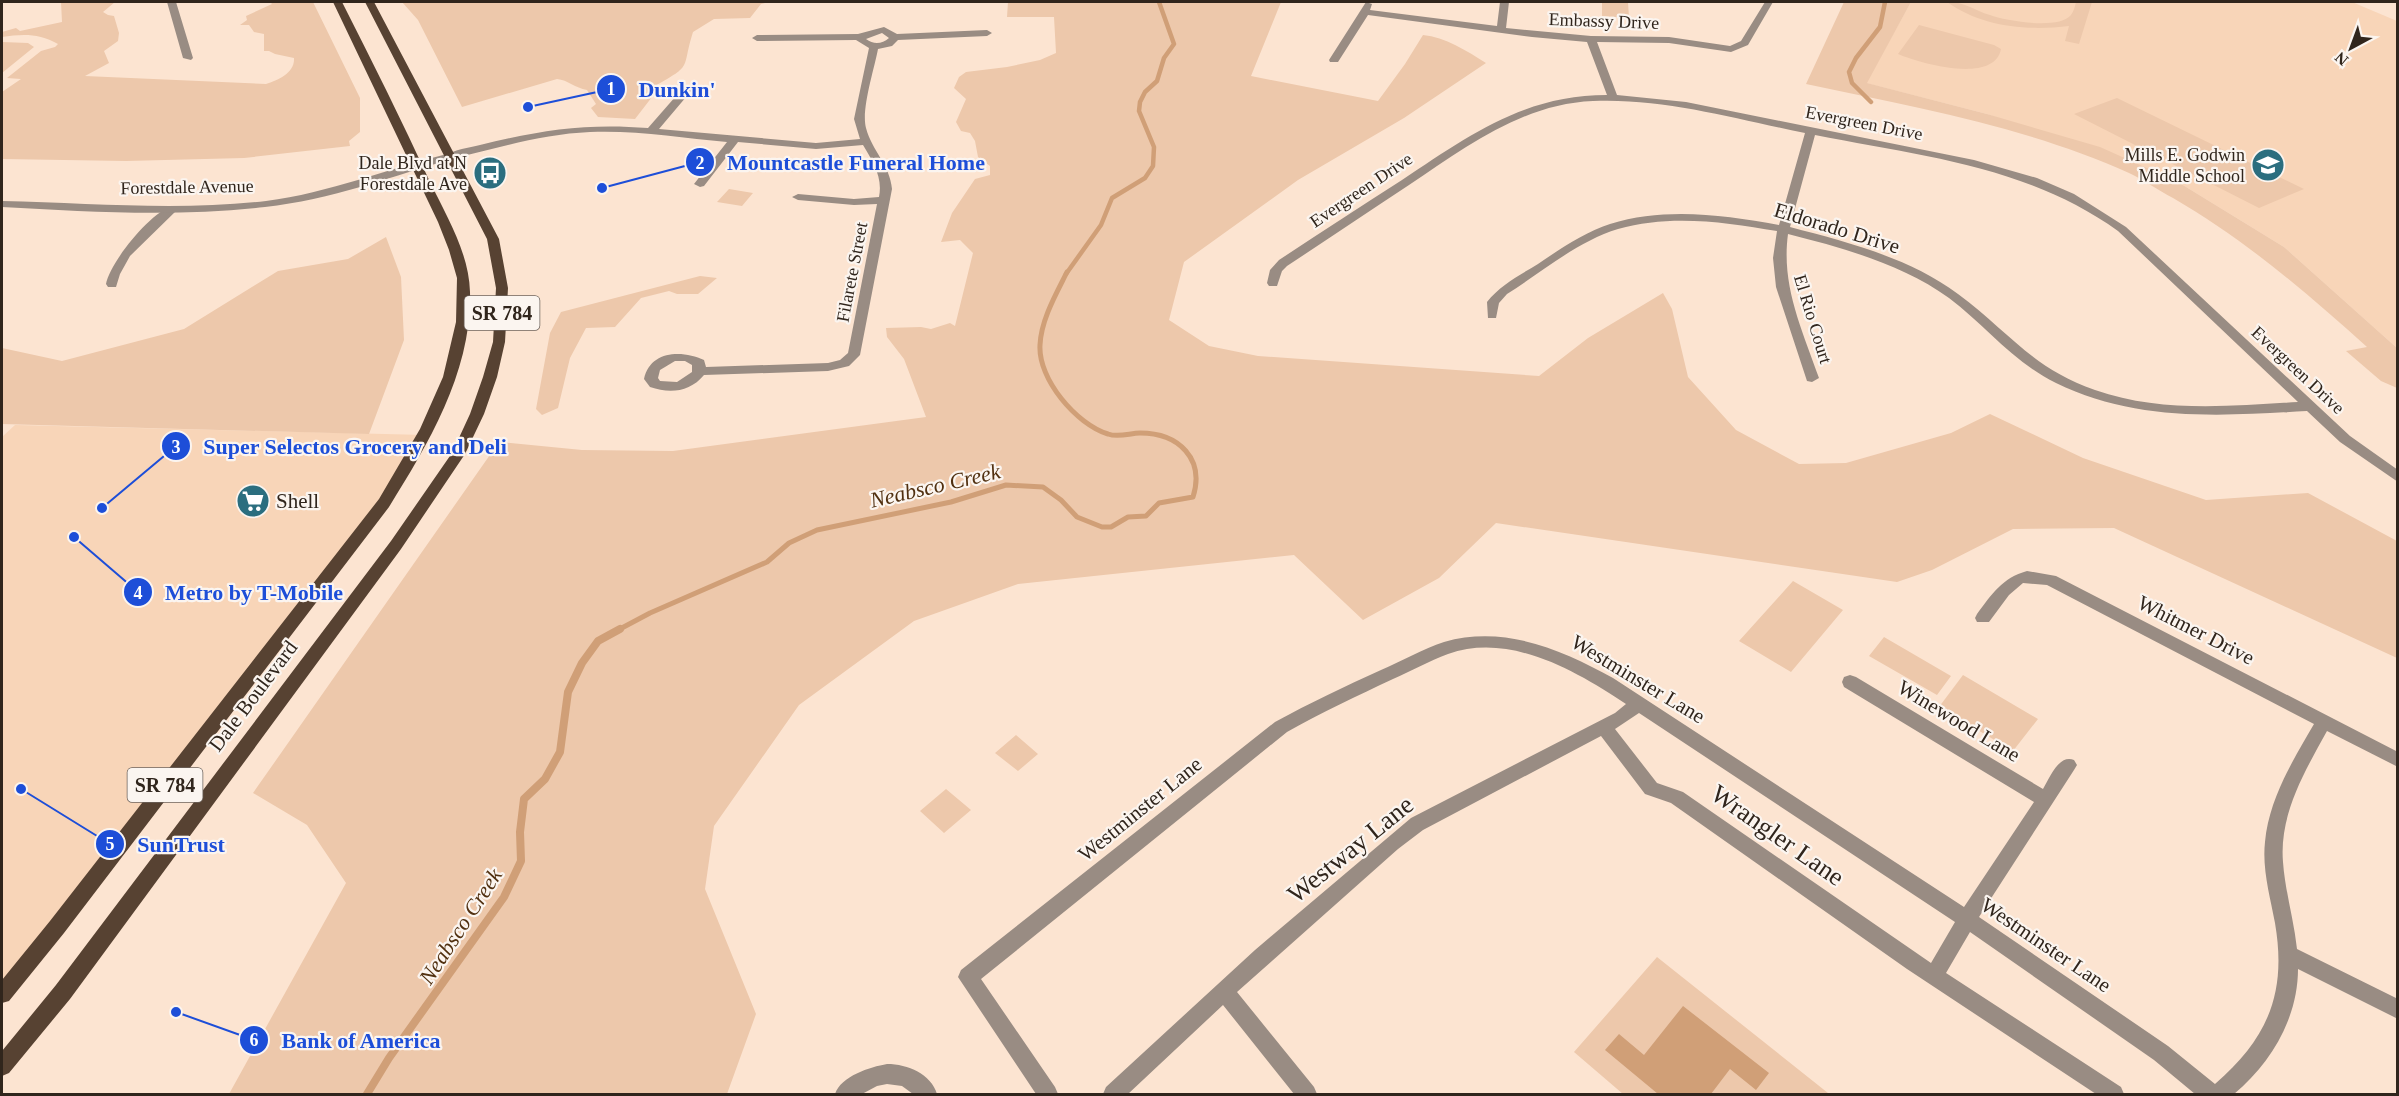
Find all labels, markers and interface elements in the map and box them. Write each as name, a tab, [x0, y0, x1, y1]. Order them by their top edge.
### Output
street label: Embassy Drive	[1548, 9, 1660, 33]
north arrow	[2321, 18, 2381, 78]
text: N	[2331, 48, 2351, 69]
callout: Dunkin'	[596, 69, 727, 109]
text: Dunkin'	[638, 77, 716, 102]
text: 1	[607, 79, 616, 99]
street label: Evergreen Drive	[1804, 102, 1924, 144]
callout: Mountcastle Funeral Home	[685, 142, 997, 182]
place label: Mills E. Godwin Middle School	[2124, 145, 2245, 186]
school or university icon: Mills E. Godwin Middle School	[2250, 147, 2286, 183]
street label: Evergreen Drive	[1306, 148, 1416, 232]
text: Mountcastle Funeral Home	[727, 150, 985, 175]
place label: Dale Blvd at N Forestdale Ave	[359, 153, 467, 194]
text: 2	[696, 153, 705, 173]
bus stop icon: Dale Blvd at N Forestdale Ave	[472, 155, 508, 191]
street label: Forestdale Avenue	[120, 176, 254, 198]
street label: Eldorado Drive	[1771, 198, 1903, 258]
street label: Filarete Street	[833, 220, 871, 324]
street label: El Rio Court	[1790, 272, 1836, 366]
road number: SR 784	[464, 296, 540, 330]
street label: Evergreen Drive	[2248, 322, 2348, 418]
callout: Super Selectos Grocery and Deli	[161, 426, 519, 466]
text: Super Selectos Grocery and Deli	[203, 434, 507, 459]
text: 3	[172, 437, 181, 457]
water label: Neabsco Creek	[867, 458, 1004, 513]
supermarket icon: Shell	[235, 483, 271, 519]
place label: Shell	[276, 489, 319, 513]
callout: Metro by T-Mobile	[123, 572, 355, 612]
text: Metro by T-Mobile	[165, 580, 343, 605]
text: 4	[134, 583, 143, 603]
street label: Whitmer Drive	[2134, 590, 2258, 670]
street label: Westminster Lane	[1567, 630, 1709, 728]
street label: Dale Boulevard	[204, 636, 303, 756]
street label: Winewood Lane	[1893, 675, 2025, 767]
street label: Westminster Lane	[1074, 752, 1206, 866]
road number: SR 784	[128, 768, 202, 802]
street label: Wrangler Lane	[1706, 779, 1850, 892]
street label: Westway Lane	[1282, 790, 1419, 909]
callout: SunTrust	[95, 824, 237, 864]
text: SunTrust	[137, 832, 225, 857]
text: 5	[106, 834, 115, 854]
water label: Neabsco Creek	[413, 863, 508, 990]
street label: Westminster Lane	[1976, 893, 2116, 997]
callout: Bank of America	[239, 1020, 453, 1060]
text: Bank of America	[282, 1028, 440, 1053]
text: 6	[250, 1030, 259, 1050]

